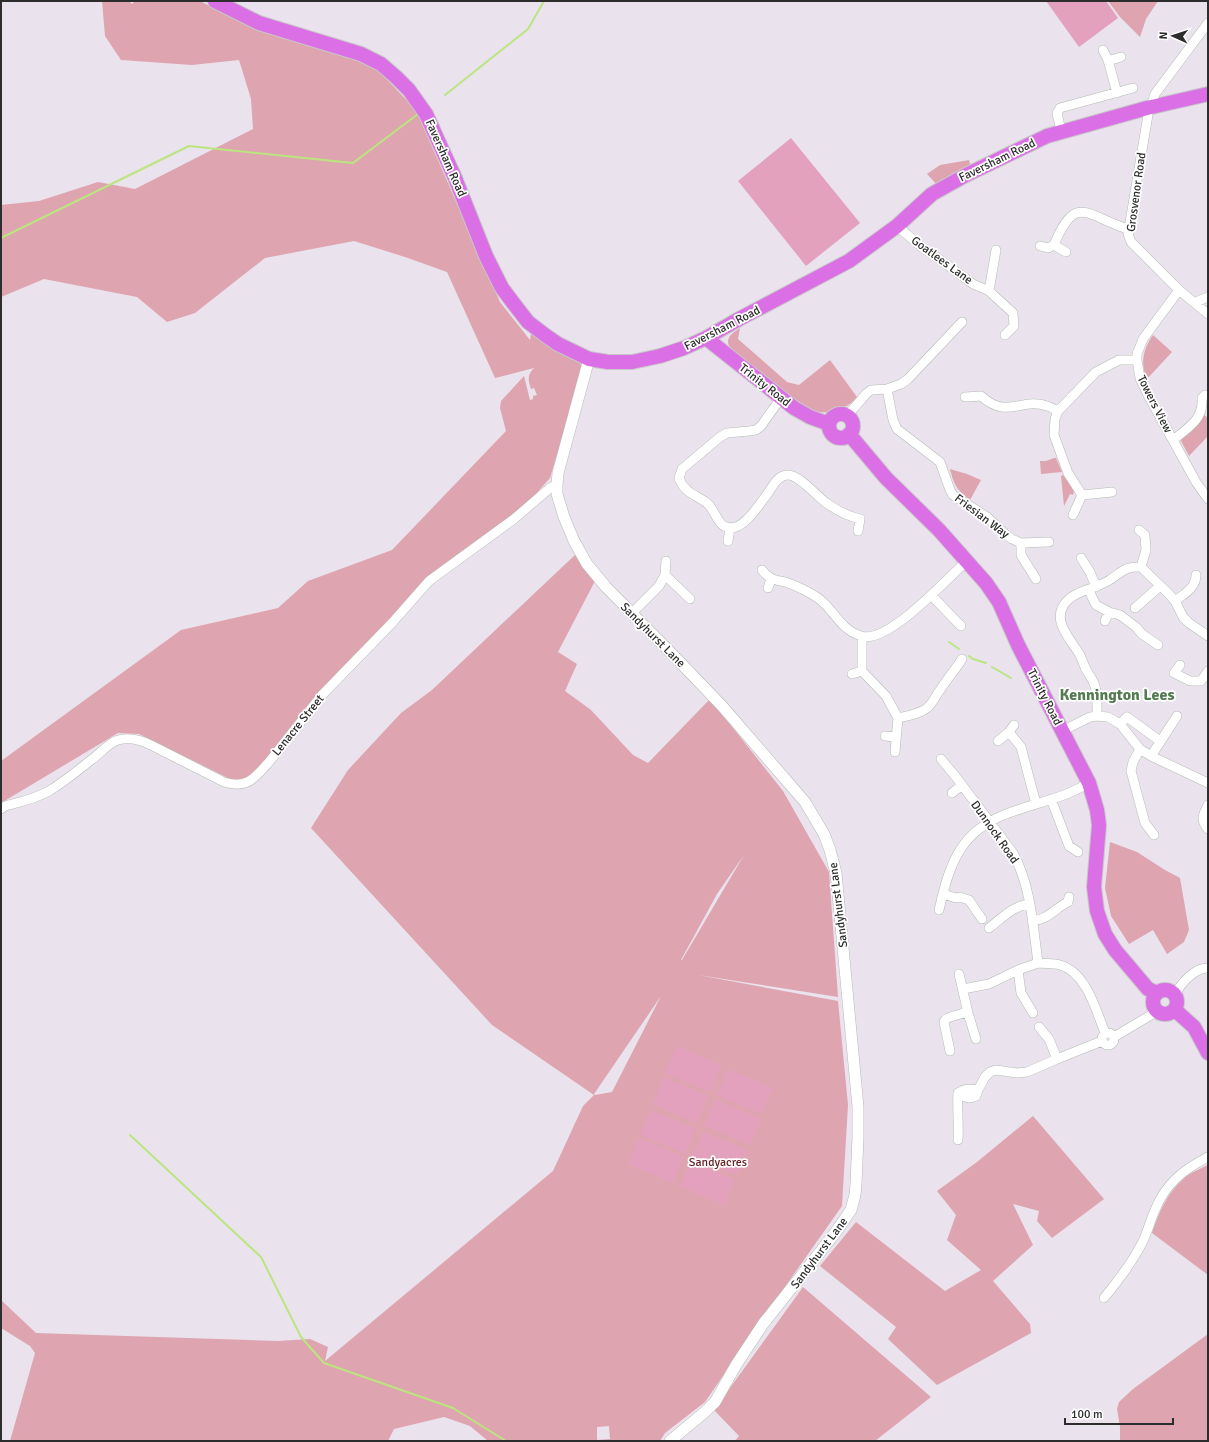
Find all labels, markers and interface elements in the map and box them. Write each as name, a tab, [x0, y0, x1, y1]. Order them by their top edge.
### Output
north arrow	[1153, 16, 1193, 56]
text: N	[1157, 31, 1170, 40]
street label: Faversham Road	[422, 117, 469, 199]
street label: Faversham Road	[957, 135, 1038, 185]
street label: Grosvenor Road	[1123, 151, 1150, 233]
street label: Goatlees Lane	[908, 233, 975, 288]
street label: Faversham Road	[682, 303, 763, 354]
street label: Trinity Road	[736, 361, 793, 410]
street label: Towers View	[1134, 373, 1176, 436]
street label: Friesian Way	[951, 491, 1012, 542]
street label: Sandyhurst Lane	[617, 600, 688, 671]
street label: Trinity Road	[1024, 667, 1065, 728]
district label: Kennington Lees	[1060, 685, 1174, 705]
street label: Lenacre Street	[269, 692, 328, 759]
street label: Dunnock Road	[967, 798, 1022, 867]
street label: Sandyhurst Lane	[826, 862, 851, 948]
park label: Sandyacres	[689, 1155, 747, 1170]
street label: Sandyhurst Lane	[788, 1215, 851, 1292]
scale bar	[1065, 1400, 1173, 1426]
text: 100 m	[1071, 1407, 1103, 1422]

